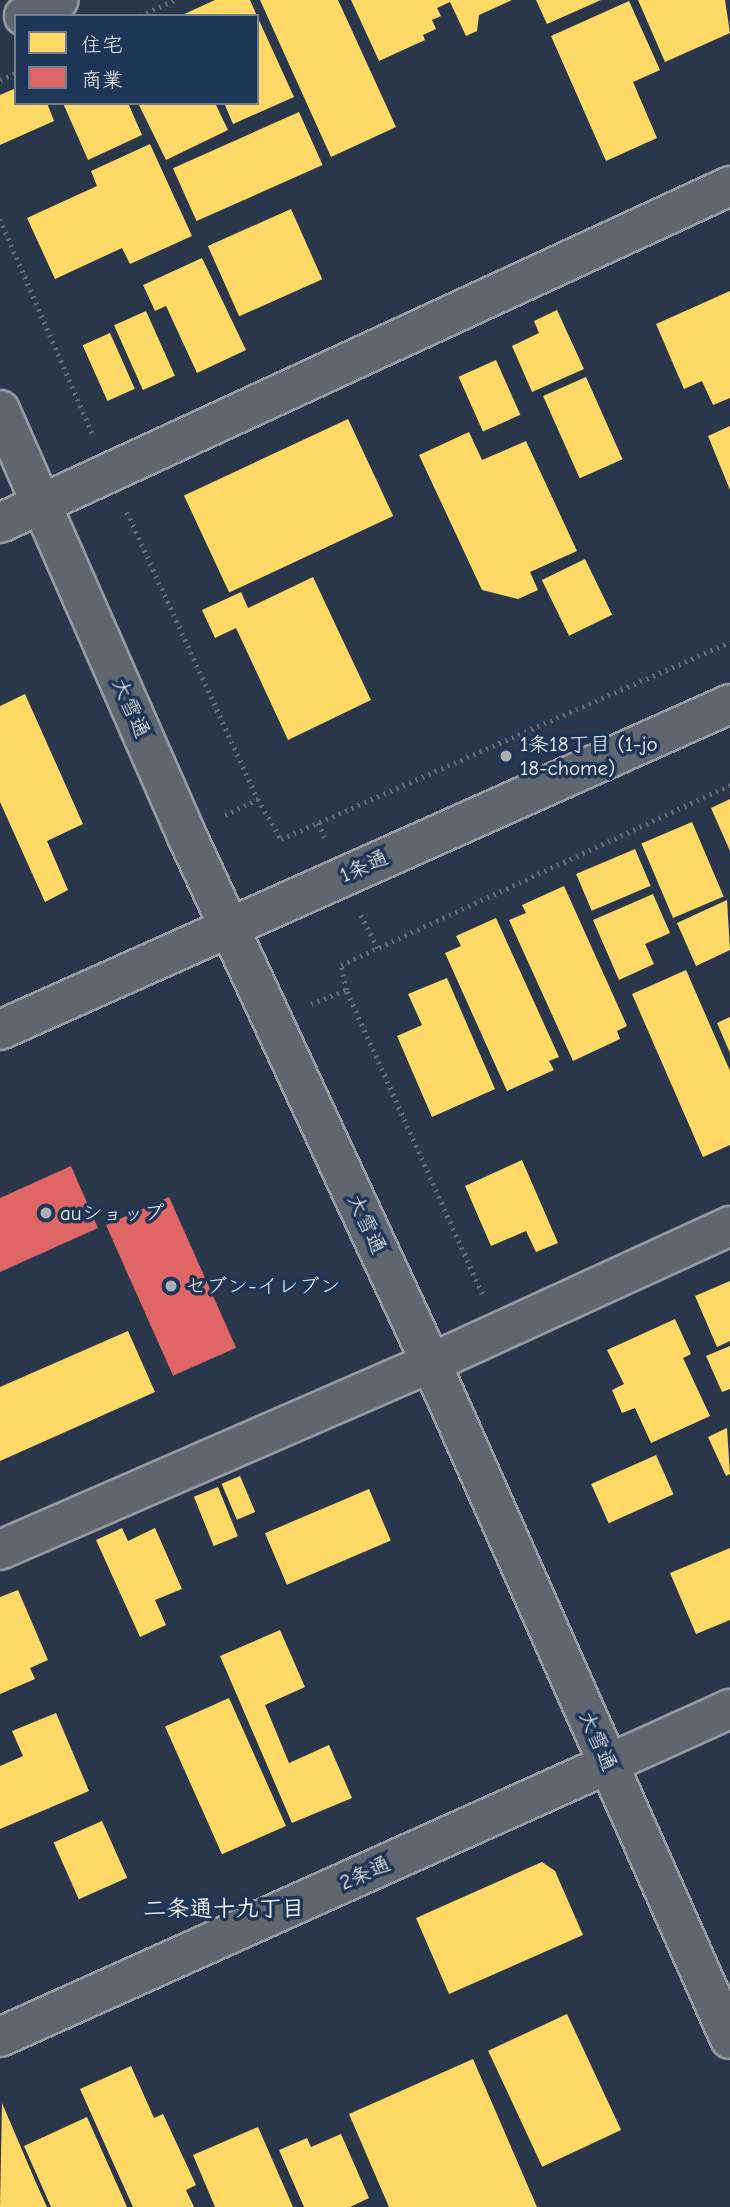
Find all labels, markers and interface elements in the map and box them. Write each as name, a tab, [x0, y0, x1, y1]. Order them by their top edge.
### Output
legend	[14, 14, 259, 105]
text: 住宅	[81, 33, 123, 57]
text: 商業	[81, 68, 123, 92]
street label: 大雪通	[107, 674, 155, 742]
place label: 1条18丁目 (1-jo 18-chome)	[520, 731, 658, 781]
marker: 1条18丁目 (1-jo 18-chome)	[498, 748, 514, 764]
street label: 1条通	[336, 844, 392, 888]
street label: 大雪通	[342, 1190, 392, 1258]
place label: auショップ	[60, 1200, 166, 1226]
marker: auショップ	[38, 1205, 54, 1221]
place label: セブン-イレブン	[185, 1273, 340, 1299]
marker: セブン-イレブン	[163, 1278, 179, 1294]
street label: 大雪通	[574, 1707, 622, 1775]
street label: 2条通	[336, 1851, 394, 1895]
district label: 二条通十九丁目	[144, 1895, 304, 1923]

